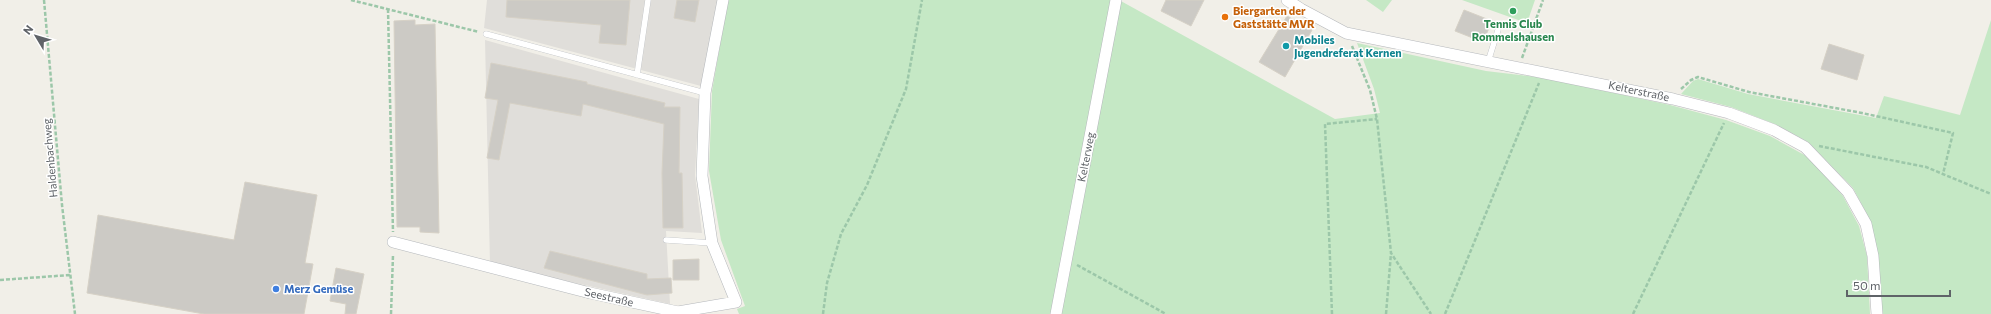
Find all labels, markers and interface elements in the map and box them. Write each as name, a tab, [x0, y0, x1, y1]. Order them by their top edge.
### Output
place label: Biergarten der Gaststätte MVR	[1233, 4, 1315, 30]
marker: Tennis Club Rommelshausen	[1508, 6, 1518, 16]
marker: Biergarten der Gaststätte MVR	[1220, 12, 1230, 22]
north arrow	[16, 16, 56, 56]
place label: Tennis Club Rommelshausen	[1472, 17, 1554, 43]
text: N	[20, 22, 35, 37]
place label: Mobiles Jugendreferat Kernen	[1294, 33, 1402, 60]
marker: Mobiles Jugendreferat Kernen	[1281, 41, 1291, 51]
street label: Kelterstraße	[1607, 78, 1671, 103]
street label: Haldenbachweg	[40, 118, 59, 198]
street label: Kelterweg	[1074, 131, 1097, 183]
scale bar	[1847, 272, 1950, 298]
text: 50 m	[1853, 278, 1881, 292]
place label: Merz Gemüse	[284, 282, 353, 295]
marker: Merz Gemüse	[271, 284, 281, 294]
street label: Seestraße	[583, 285, 635, 309]

